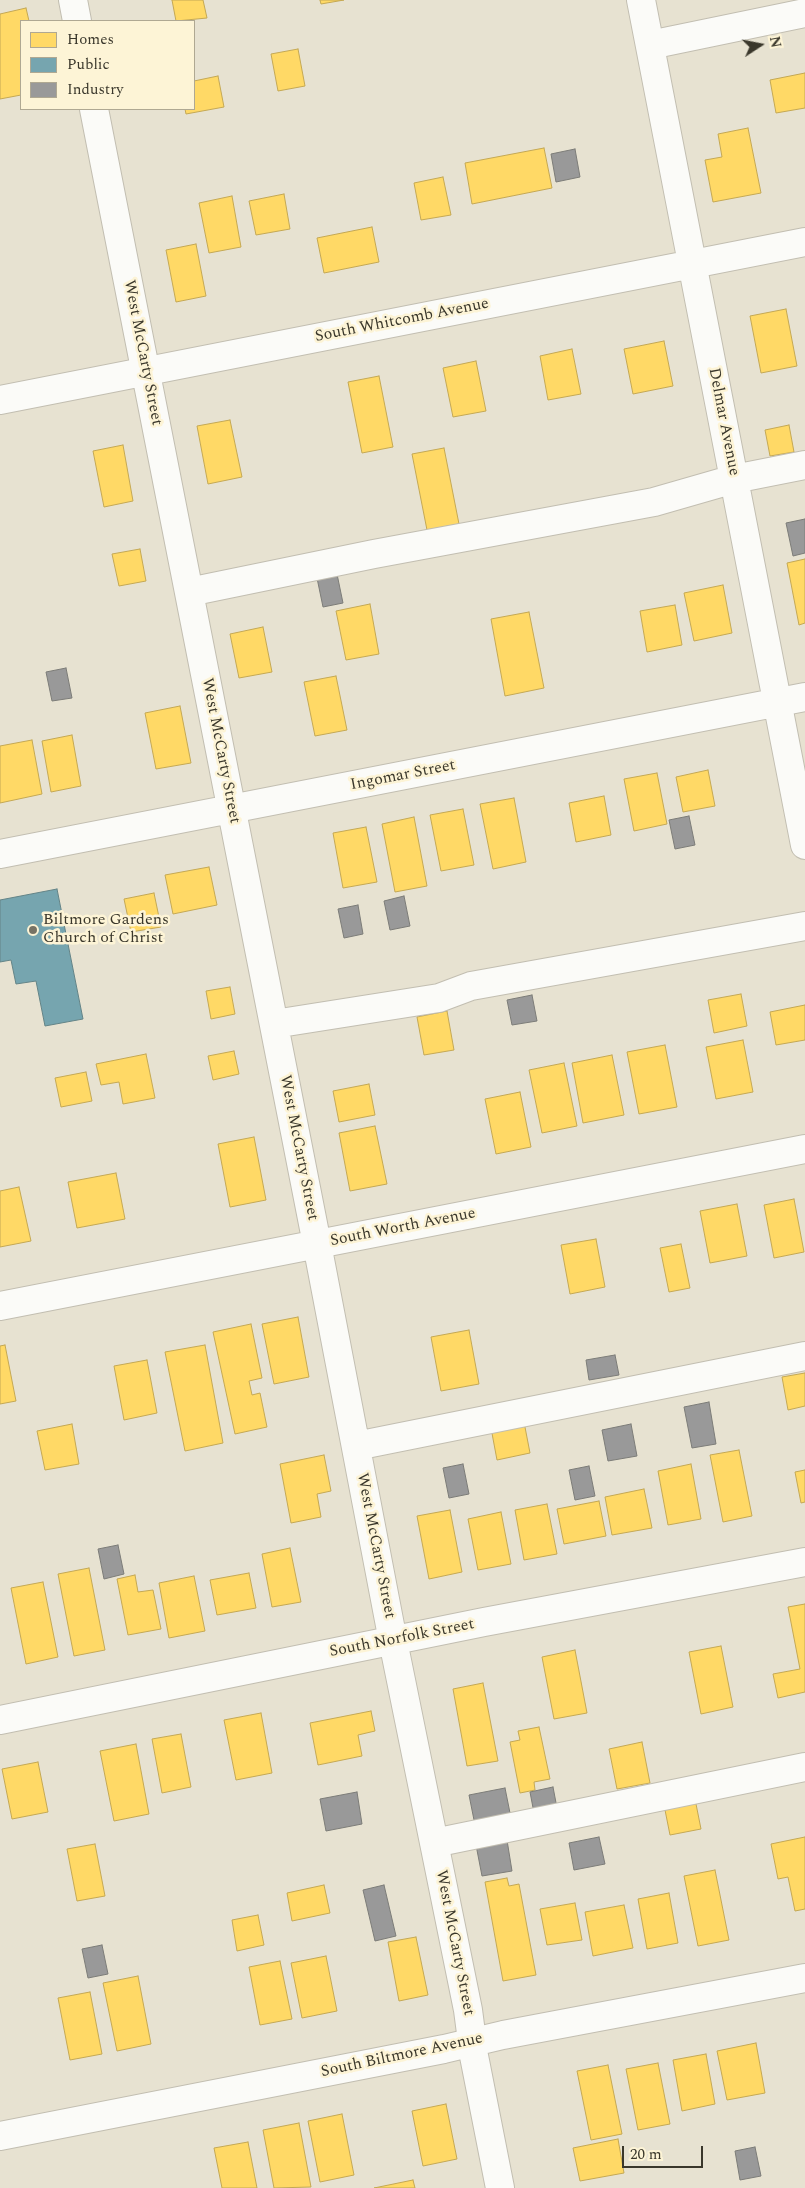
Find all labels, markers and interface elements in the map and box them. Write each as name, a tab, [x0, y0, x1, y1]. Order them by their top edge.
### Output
legend	[20, 20, 195, 110]
north arrow	[735, 20, 785, 70]
text: Homes	[67, 28, 114, 51]
text: N	[764, 34, 787, 50]
text: Public	[67, 53, 110, 76]
text: Industry	[67, 78, 123, 101]
street label: West McCarty Street	[118, 279, 166, 427]
street label: South Whitcomb Avenue	[313, 295, 491, 347]
street label: Delmar Avenue	[703, 366, 743, 478]
street label: West McCarty Street	[196, 677, 244, 825]
street label: Ingomar Street	[349, 756, 457, 796]
place label: Biltmore Gardens Church of Christ	[43, 911, 169, 949]
marker: Biltmore Gardens Church of Christ	[27, 924, 39, 936]
street label: West McCarty Street	[274, 1074, 322, 1222]
street label: South Worth Avenue	[329, 1204, 477, 1252]
street label: West McCarty Street	[351, 1472, 399, 1620]
street label: South Norfolk Street	[328, 1616, 476, 1662]
street label: West McCarty Street	[430, 1869, 478, 2017]
street label: South Biltmore Avenue	[319, 2029, 485, 2083]
scale bar	[625, 2136, 706, 2168]
text: 20 m	[630, 2143, 662, 2166]

